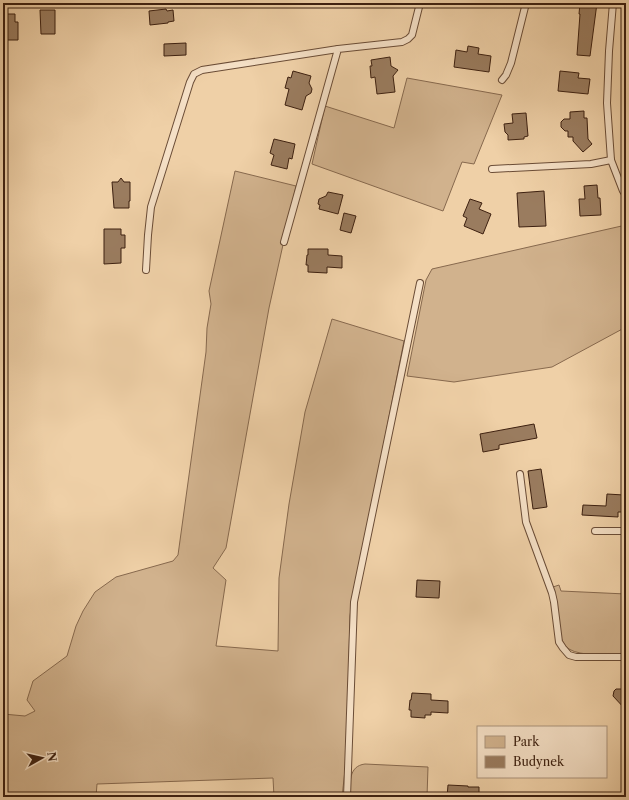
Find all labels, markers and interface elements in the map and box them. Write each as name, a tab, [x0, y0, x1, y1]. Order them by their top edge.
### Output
legend	[477, 726, 607, 778]
text: Park	[513, 734, 540, 749]
north arrow	[22, 738, 62, 778]
text: N	[44, 751, 60, 763]
text: Budynek	[513, 754, 565, 769]

